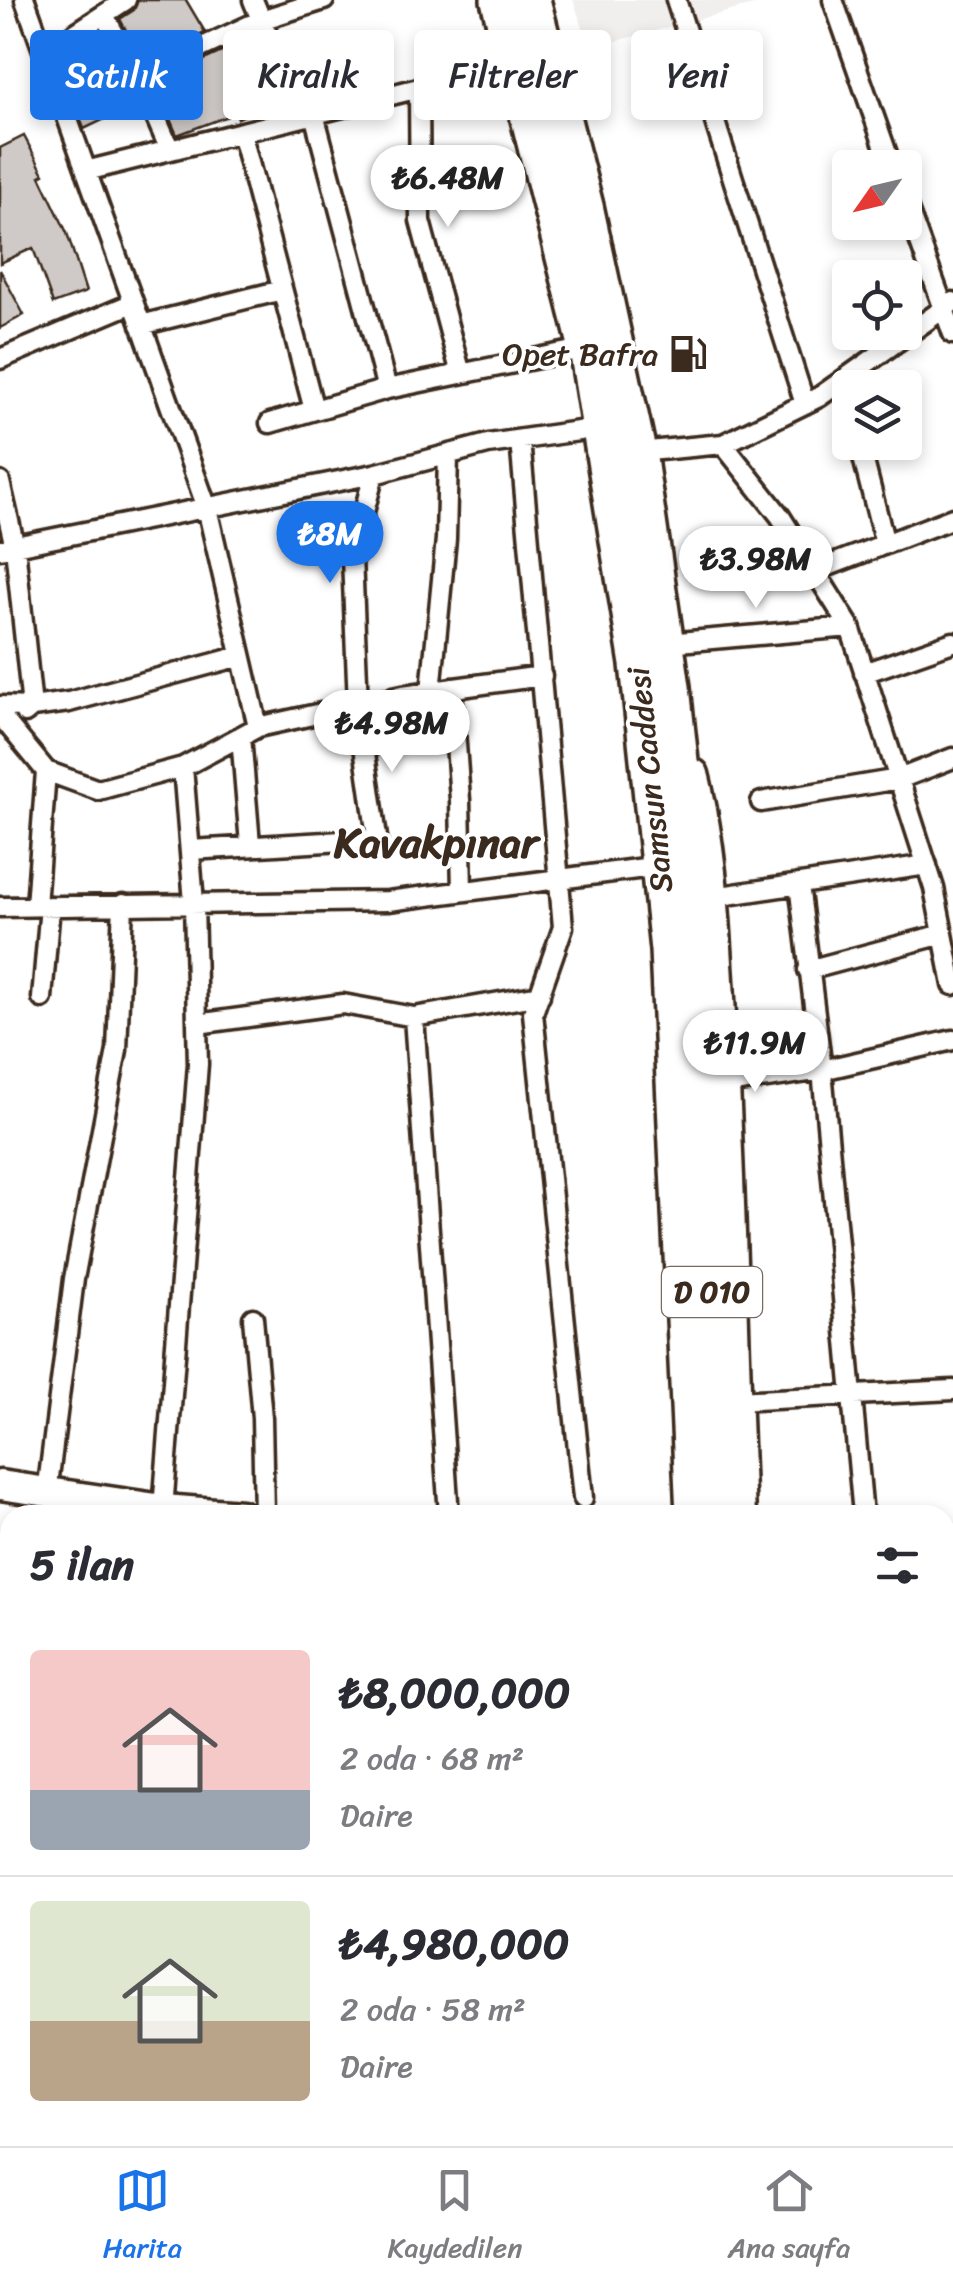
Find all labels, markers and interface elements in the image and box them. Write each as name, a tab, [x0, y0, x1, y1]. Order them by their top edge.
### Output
chip: Satılık	[30, 30, 203, 120]
chip: Kiralık	[223, 30, 394, 120]
chip: Filtreler	[414, 30, 611, 120]
chip: Yeni	[631, 30, 763, 120]
pin: ₺6.48M	[367, 145, 529, 230]
text: ₺6.48M	[393, 149, 503, 206]
north arrow	[832, 150, 922, 240]
map controls	[832, 150, 922, 460]
button: locate	[832, 260, 922, 350]
place label: Opet Bafra	[502, 326, 658, 383]
fuel station icon: Opet Bafra	[667, 333, 709, 375]
button: layers	[832, 370, 922, 460]
pin: ₺8M	[282, 501, 378, 586]
text: ₺8M	[298, 505, 362, 562]
pin: ₺3.98M	[675, 526, 837, 611]
text: ₺3.98M	[701, 530, 811, 587]
street label: Samsun Caddesi	[610, 663, 690, 896]
pin: ₺4.98M	[311, 690, 473, 775]
text: ₺4.98M	[336, 694, 448, 751]
district label: Kavakpınar	[333, 806, 542, 880]
pin: ₺11.9M	[674, 1010, 836, 1095]
text: ₺11.9M	[705, 1014, 805, 1071]
road number: D 010	[662, 1267, 762, 1317]
text: 5 ilan	[30, 1528, 134, 1602]
icon: filters	[870, 1538, 925, 1593]
text: ₺8,000,000	[340, 1656, 570, 1730]
icon: home	[110, 1690, 230, 1810]
text: 2 oda · 68 m²	[340, 1730, 524, 1787]
text: Daire	[340, 1787, 413, 1844]
text: ₺4,980,000	[340, 1907, 569, 1981]
icon: home	[110, 1941, 230, 2061]
text: 2 oda · 58 m²	[340, 1981, 526, 2038]
text: Daire	[340, 2038, 413, 2095]
tab: Harita	[103, 2163, 182, 2272]
tab: Kaydedilen	[388, 2163, 522, 2272]
tab: Ana sayfa	[728, 2163, 850, 2272]

